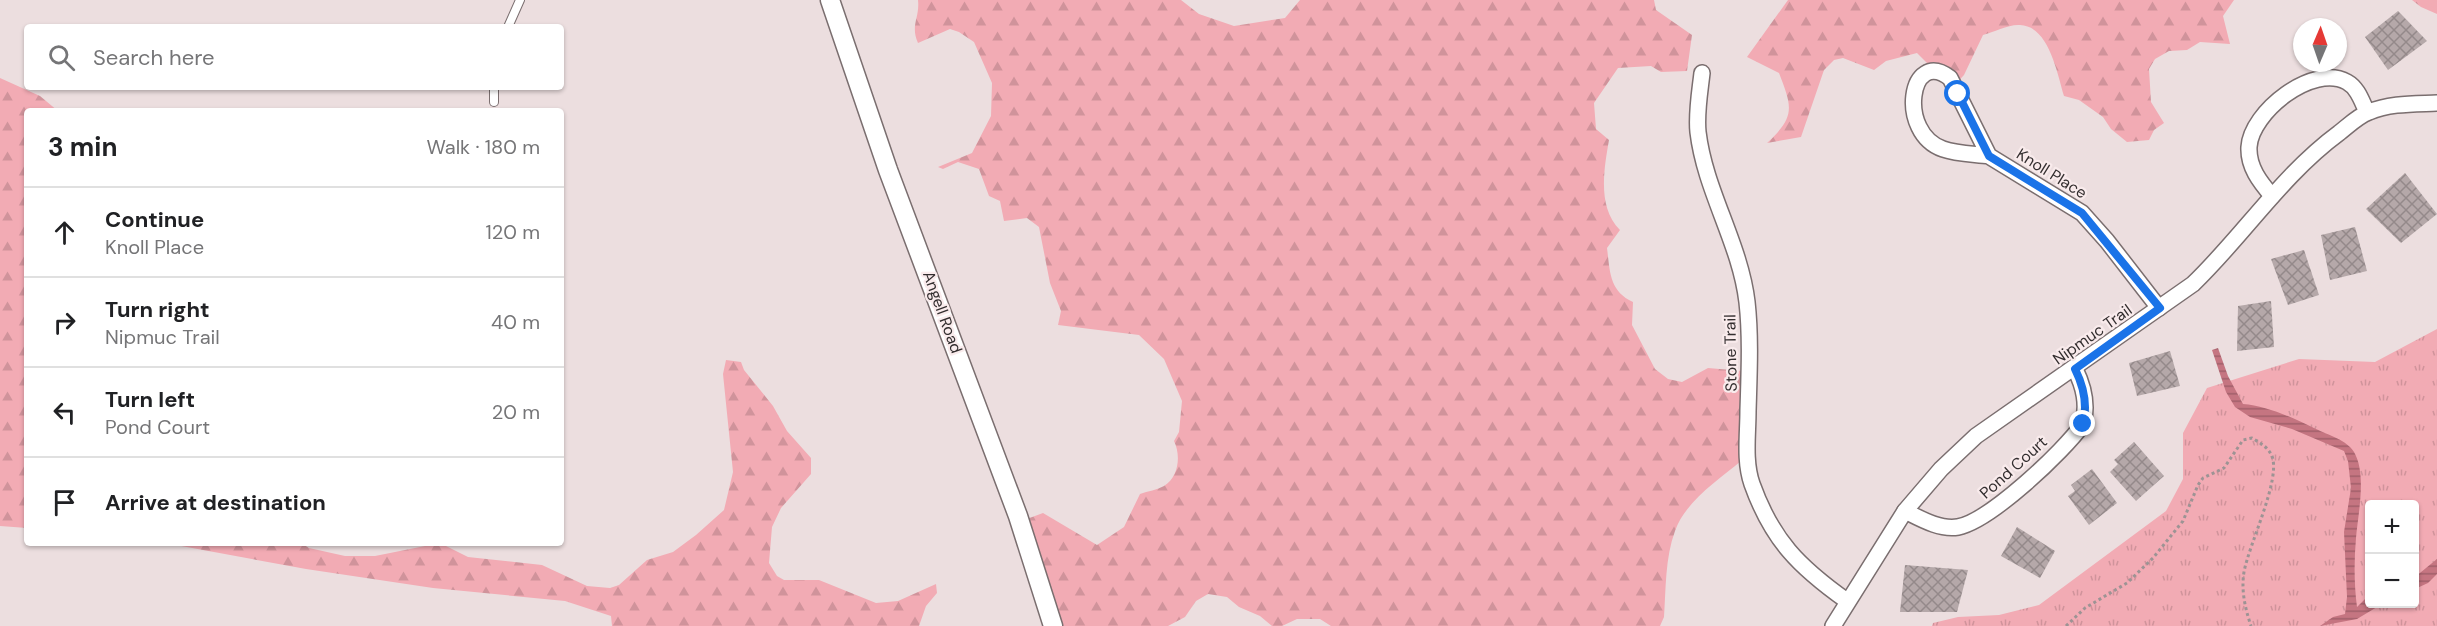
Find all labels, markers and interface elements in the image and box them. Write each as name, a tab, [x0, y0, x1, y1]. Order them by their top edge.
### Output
north arrow	[2293, 18, 2347, 72]
search box	[24, 24, 564, 90]
icon: search	[45, 41, 78, 74]
text: Search here	[93, 43, 214, 72]
route start	[1944, 80, 1970, 106]
text: 3 min	[48, 130, 117, 164]
text: Walk · 180 m	[426, 134, 540, 160]
street label: Knoll Place	[2013, 144, 2091, 203]
text: Continue	[105, 205, 204, 234]
icon: ahead	[48, 216, 81, 249]
text: 120 m	[486, 219, 540, 245]
text: Knoll Place	[105, 234, 204, 260]
street label: Angell Road	[918, 268, 967, 356]
text: Turn right	[105, 295, 210, 324]
street label: Nipmuc Trail	[2049, 299, 2136, 369]
icon: right	[48, 306, 81, 339]
text: 40 m	[491, 309, 540, 335]
street label: Stone Trail	[1719, 314, 1742, 392]
text: Nipmuc Trail	[105, 324, 220, 350]
text: Turn left	[105, 385, 195, 414]
icon: left	[48, 396, 81, 429]
text: 20 m	[492, 399, 540, 425]
route end	[2069, 410, 2095, 436]
text: Pond Court	[105, 414, 210, 440]
street label: Pond Court	[1975, 431, 2052, 503]
icon: arrive	[48, 486, 81, 519]
text: Arrive at destination	[105, 488, 326, 517]
map controls	[2365, 500, 2419, 608]
button: +	[2365, 500, 2419, 554]
button: −	[2365, 554, 2419, 608]

